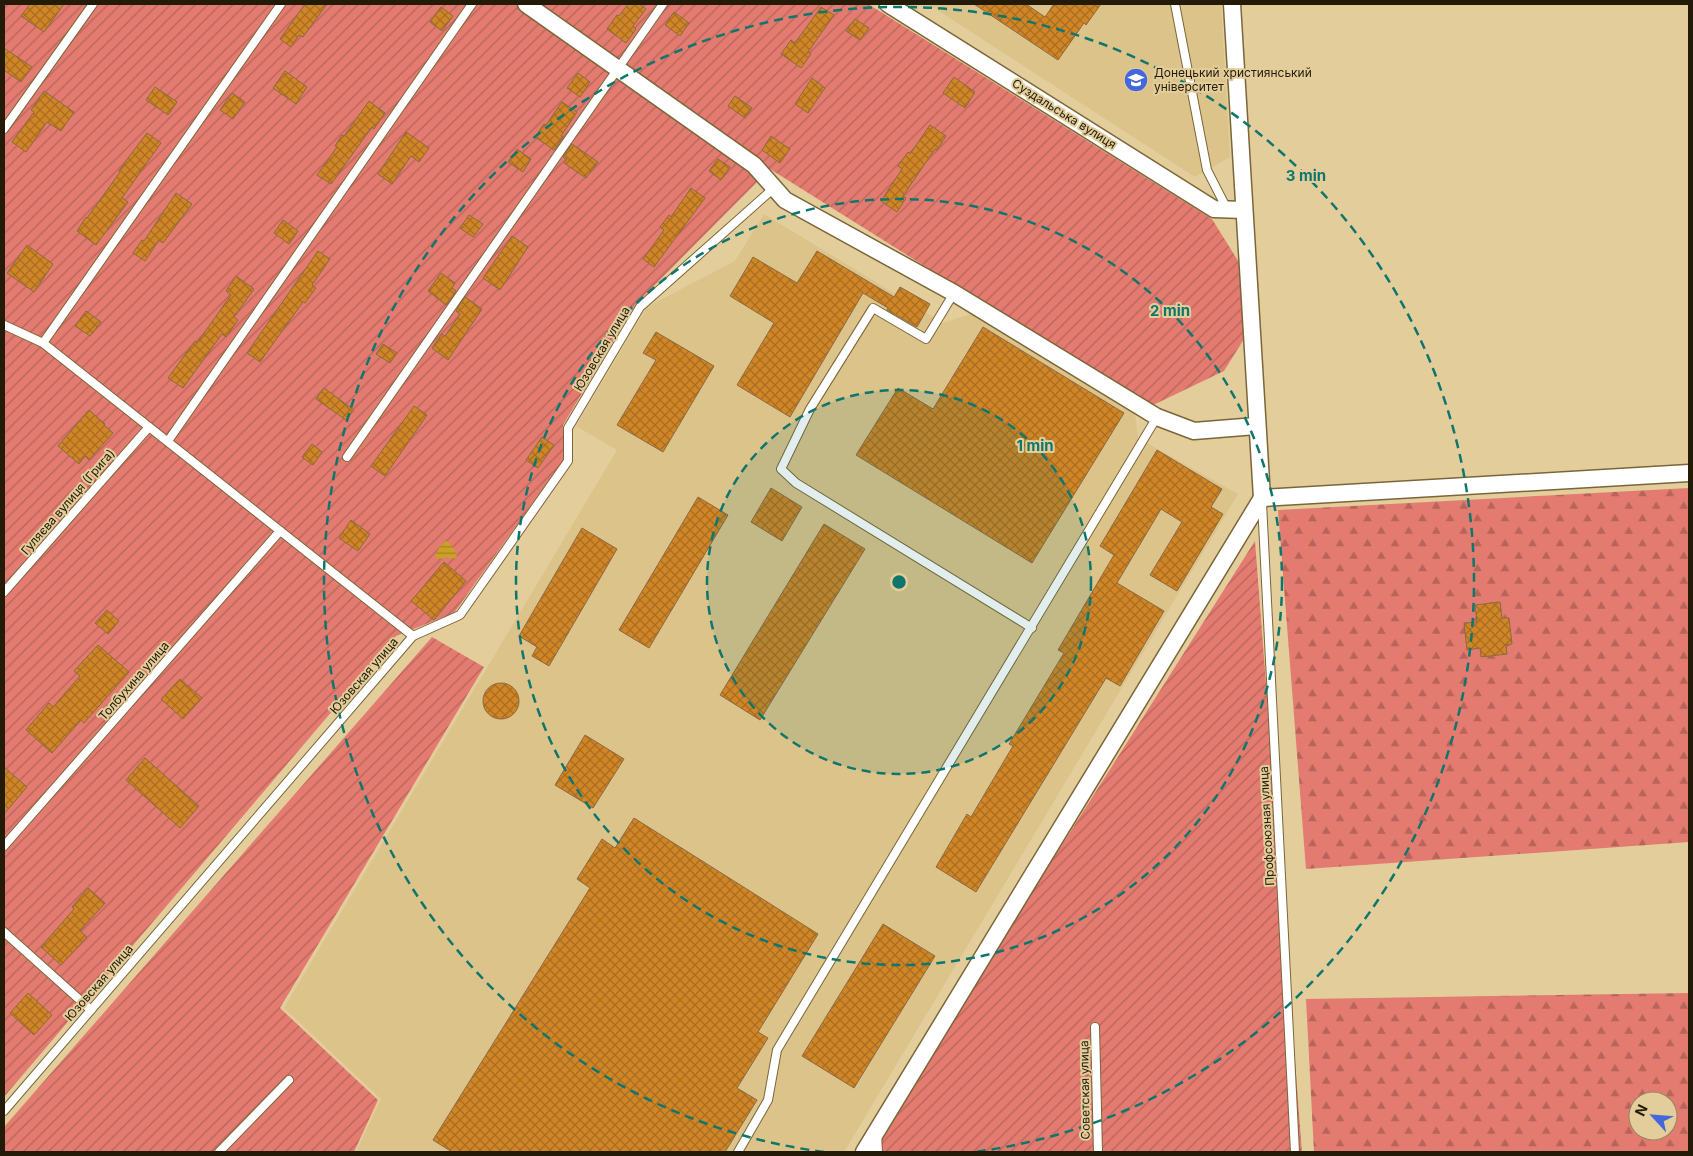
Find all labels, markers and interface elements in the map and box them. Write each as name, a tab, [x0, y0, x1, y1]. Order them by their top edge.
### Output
place label: Донецький християнський університет	[1154, 65, 1312, 94]
school or university icon: Донецький християнський університет	[1123, 67, 1149, 93]
street label: Суздальська вулиця	[1009, 75, 1119, 152]
text: 3 min	[1286, 166, 1326, 185]
text: 2 min	[1150, 301, 1190, 320]
street label: Юзовская улица	[570, 304, 633, 394]
text: 1 min	[1016, 436, 1054, 455]
street label: Гуляєва вулиця (Грига)	[18, 446, 118, 558]
centre of rings	[890, 573, 908, 591]
street label: Юзовская улица	[326, 634, 401, 717]
street label: Толбухина улица	[95, 638, 172, 723]
street label: Профсоюзная улица	[1256, 766, 1277, 886]
street label: Юзовская улица	[61, 941, 136, 1024]
street label: Советская улица	[1076, 1040, 1093, 1140]
north arrow	[1628, 1091, 1678, 1141]
text: N	[1631, 1102, 1651, 1119]

